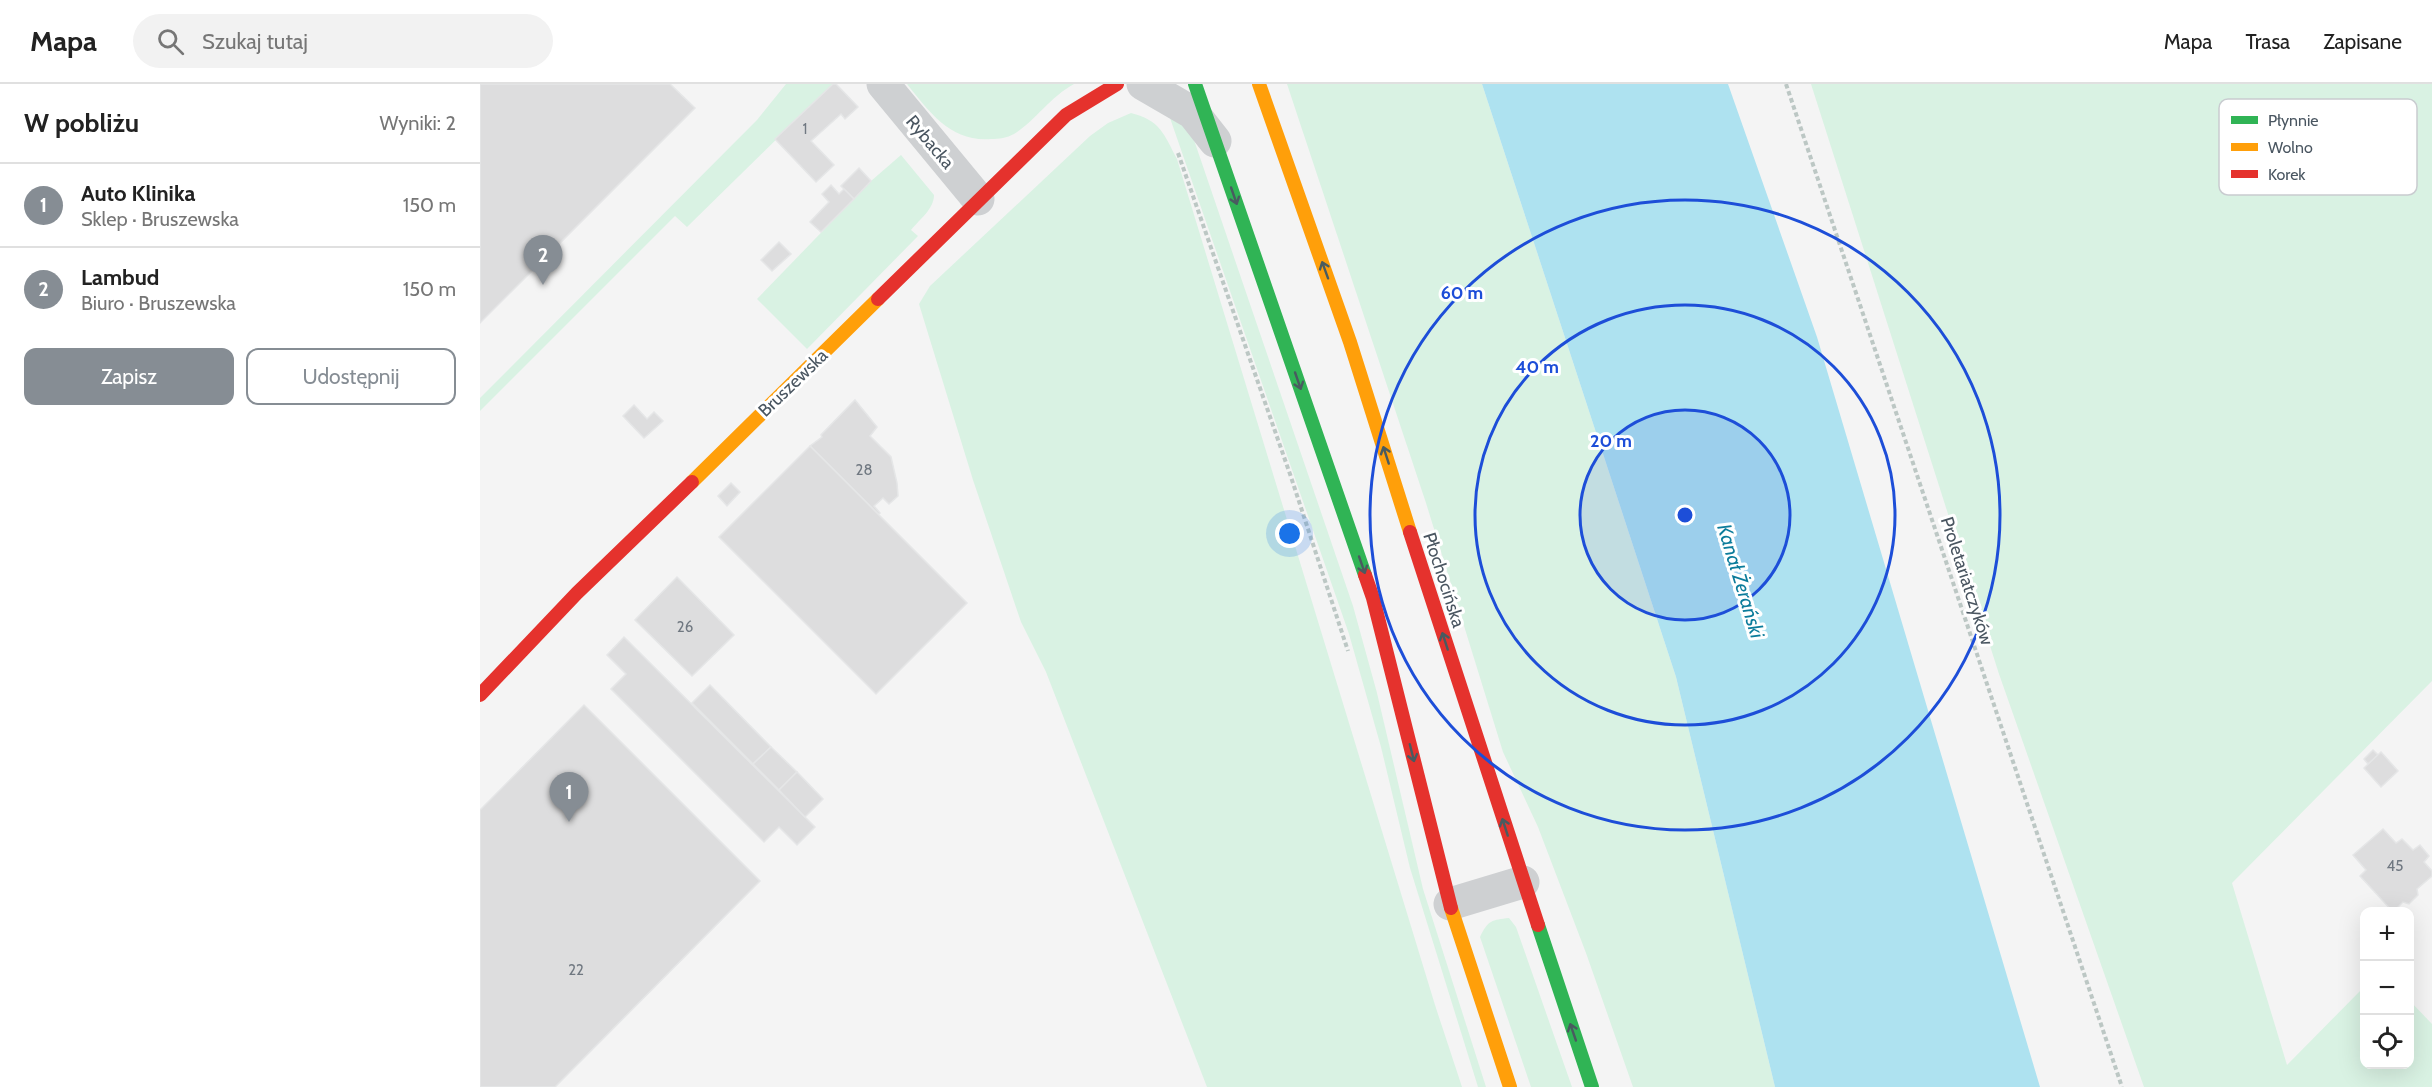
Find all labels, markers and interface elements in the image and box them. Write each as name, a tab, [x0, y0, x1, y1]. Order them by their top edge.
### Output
search box	[133, 14, 553, 68]
text: Mapa	[30, 24, 97, 58]
icon: search	[154, 25, 187, 58]
text: Szukaj tutaj	[202, 28, 308, 55]
text: Mapa	[2164, 29, 2212, 54]
text: Trasa	[2245, 29, 2290, 54]
text: Zapisane	[2323, 29, 2402, 54]
legend	[2219, 99, 2417, 195]
text: W pobliżu	[24, 107, 139, 139]
text: Wyniki: 2	[379, 111, 456, 135]
street label: Rybacka	[901, 111, 959, 174]
text: Płynnie	[2268, 111, 2318, 130]
house number: 1	[803, 120, 807, 138]
text: Wolno	[2268, 138, 2313, 157]
text: Korek	[2268, 165, 2306, 184]
text: Auto Klinika	[81, 180, 195, 207]
one-way arrow	[1230, 186, 1241, 205]
text: 1	[40, 193, 47, 217]
text: 150 m	[403, 193, 456, 217]
text: Sklep · Bruszewska	[81, 207, 239, 231]
pin: 2	[524, 236, 562, 285]
one-way arrow	[1318, 261, 1329, 280]
text: Lambud	[81, 264, 159, 291]
text: 2	[38, 277, 49, 301]
text: 150 m	[403, 277, 456, 301]
text: 60 m	[1441, 282, 1483, 304]
text: Biuro · Bruszewska	[81, 291, 236, 315]
street label: Bruszewska	[754, 344, 832, 421]
button: Zapisz	[24, 348, 234, 405]
button: Udostępnij	[246, 348, 456, 405]
text: 40 m	[1515, 356, 1559, 378]
one-way arrow	[1294, 371, 1305, 389]
text: 20 m	[1590, 430, 1632, 452]
one-way arrow	[1380, 446, 1391, 465]
house number: 28	[856, 461, 872, 479]
centre of rings	[1675, 505, 1695, 525]
street label: Proletariatczyków	[1936, 514, 1998, 648]
your location	[1275, 519, 1304, 548]
water label: Kanał Żerański	[1712, 521, 1770, 642]
street label: Płochocińska	[1418, 530, 1470, 631]
one-way arrow	[1357, 555, 1368, 574]
house number: 26	[677, 618, 693, 636]
one-way arrow	[1438, 632, 1449, 651]
one-way arrow	[1407, 743, 1419, 762]
pin: 1	[550, 772, 589, 822]
one-way arrow	[1499, 818, 1510, 837]
house number: 45	[2387, 857, 2403, 875]
map controls	[2360, 907, 2414, 1069]
button: +	[2360, 907, 2414, 961]
house number: 22	[568, 961, 584, 979]
button: −	[2360, 961, 2414, 1015]
button: locate	[2360, 1015, 2414, 1069]
one-way arrow	[1567, 1023, 1578, 1042]

